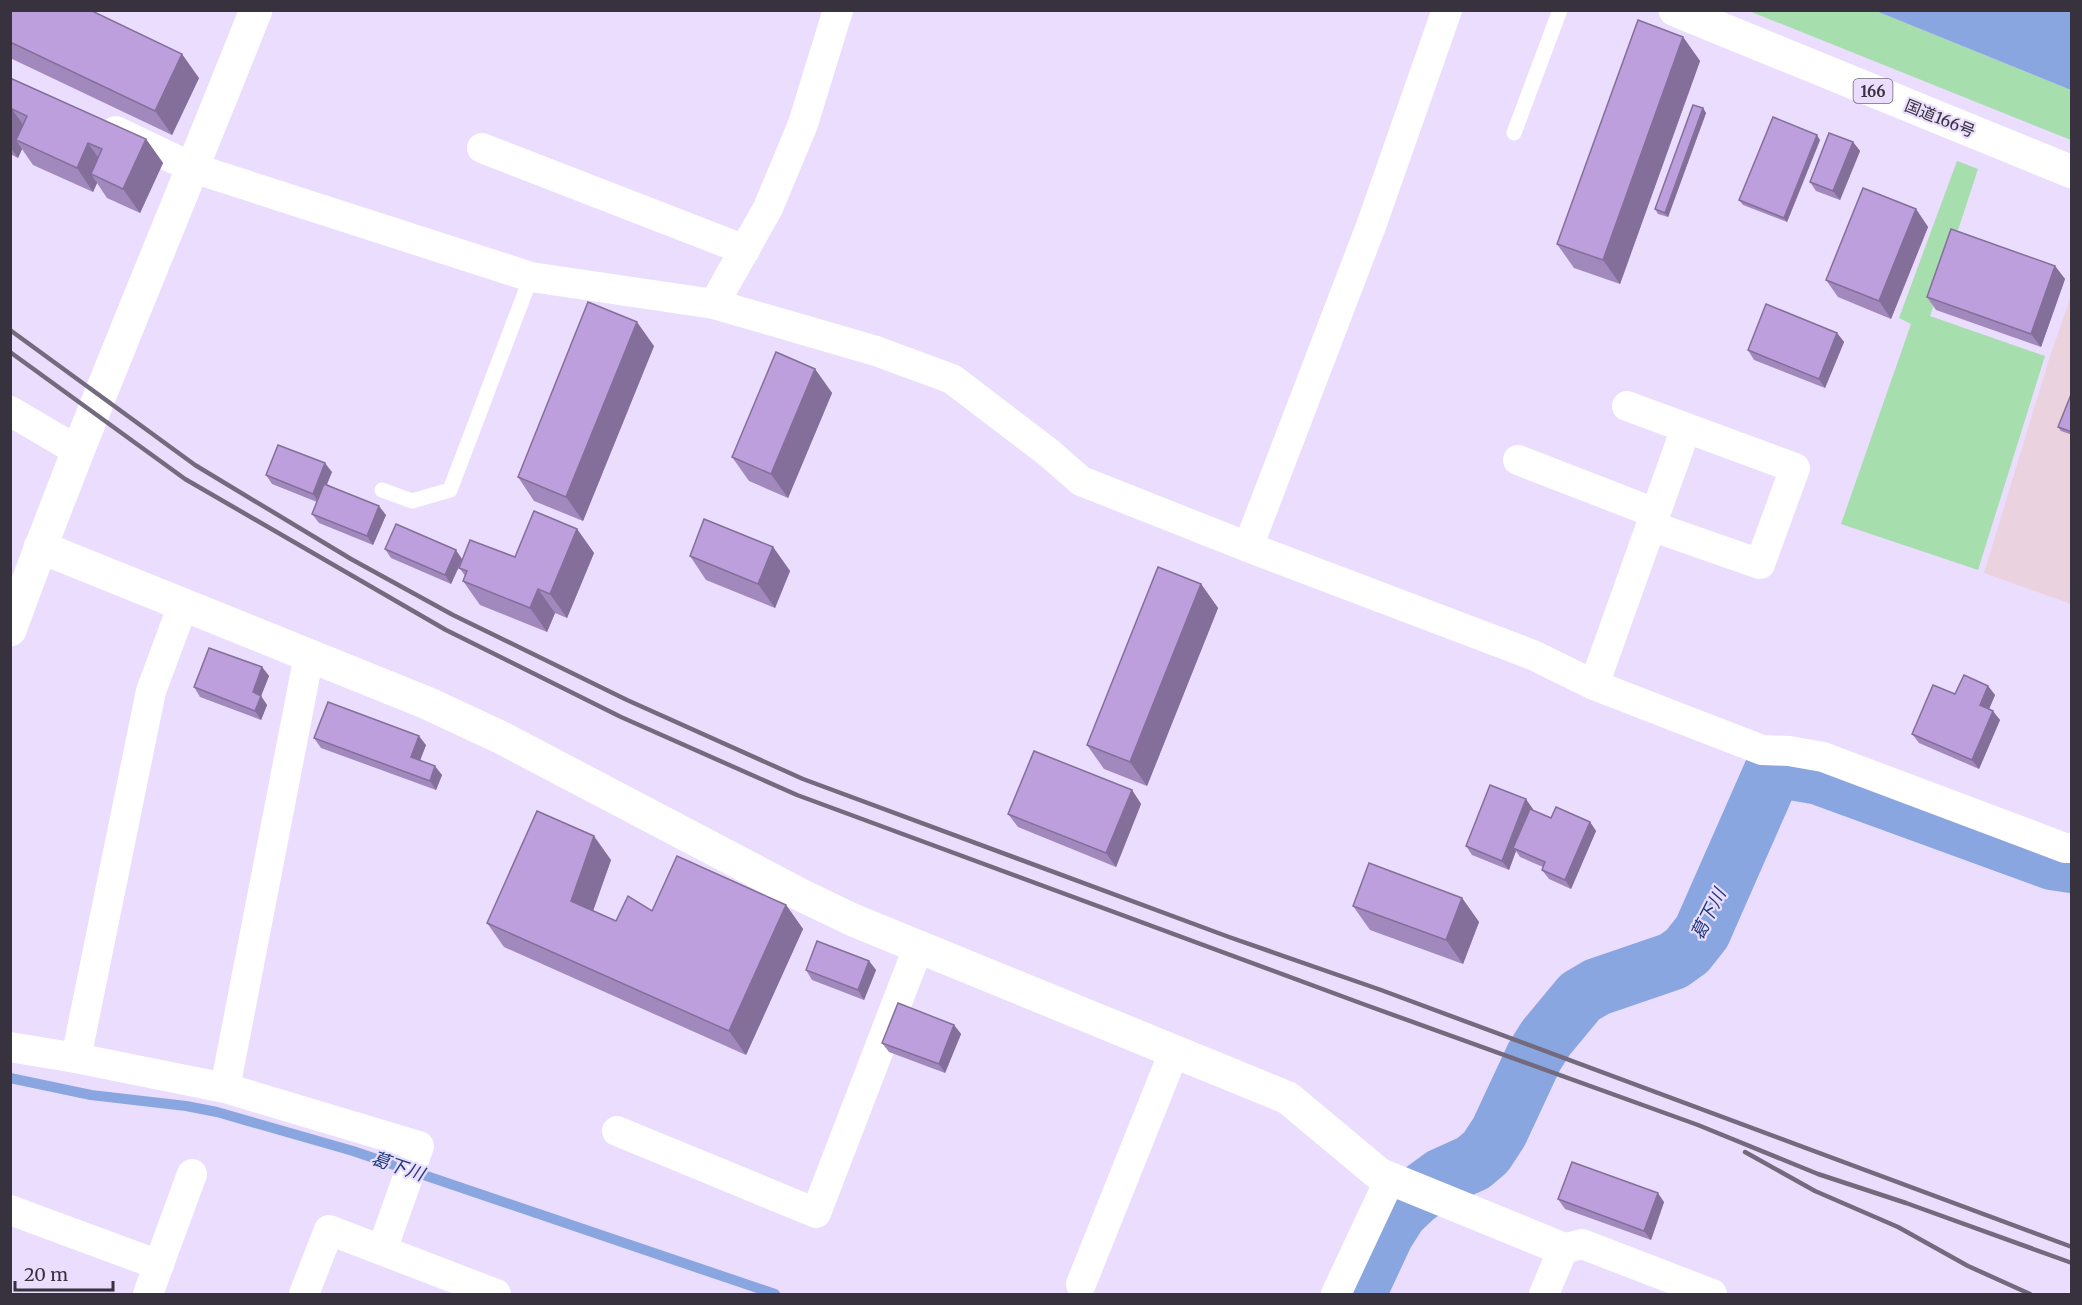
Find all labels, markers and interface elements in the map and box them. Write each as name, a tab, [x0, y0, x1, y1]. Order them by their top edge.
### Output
road number: 166	[1854, 79, 1892, 103]
street label: 国道166号	[1902, 95, 1978, 141]
water label: 葛下川	[1685, 883, 1731, 943]
water label: 葛下川	[369, 1146, 429, 1186]
scale bar	[15, 1254, 112, 1292]
text: 20 m	[24, 1263, 68, 1286]

